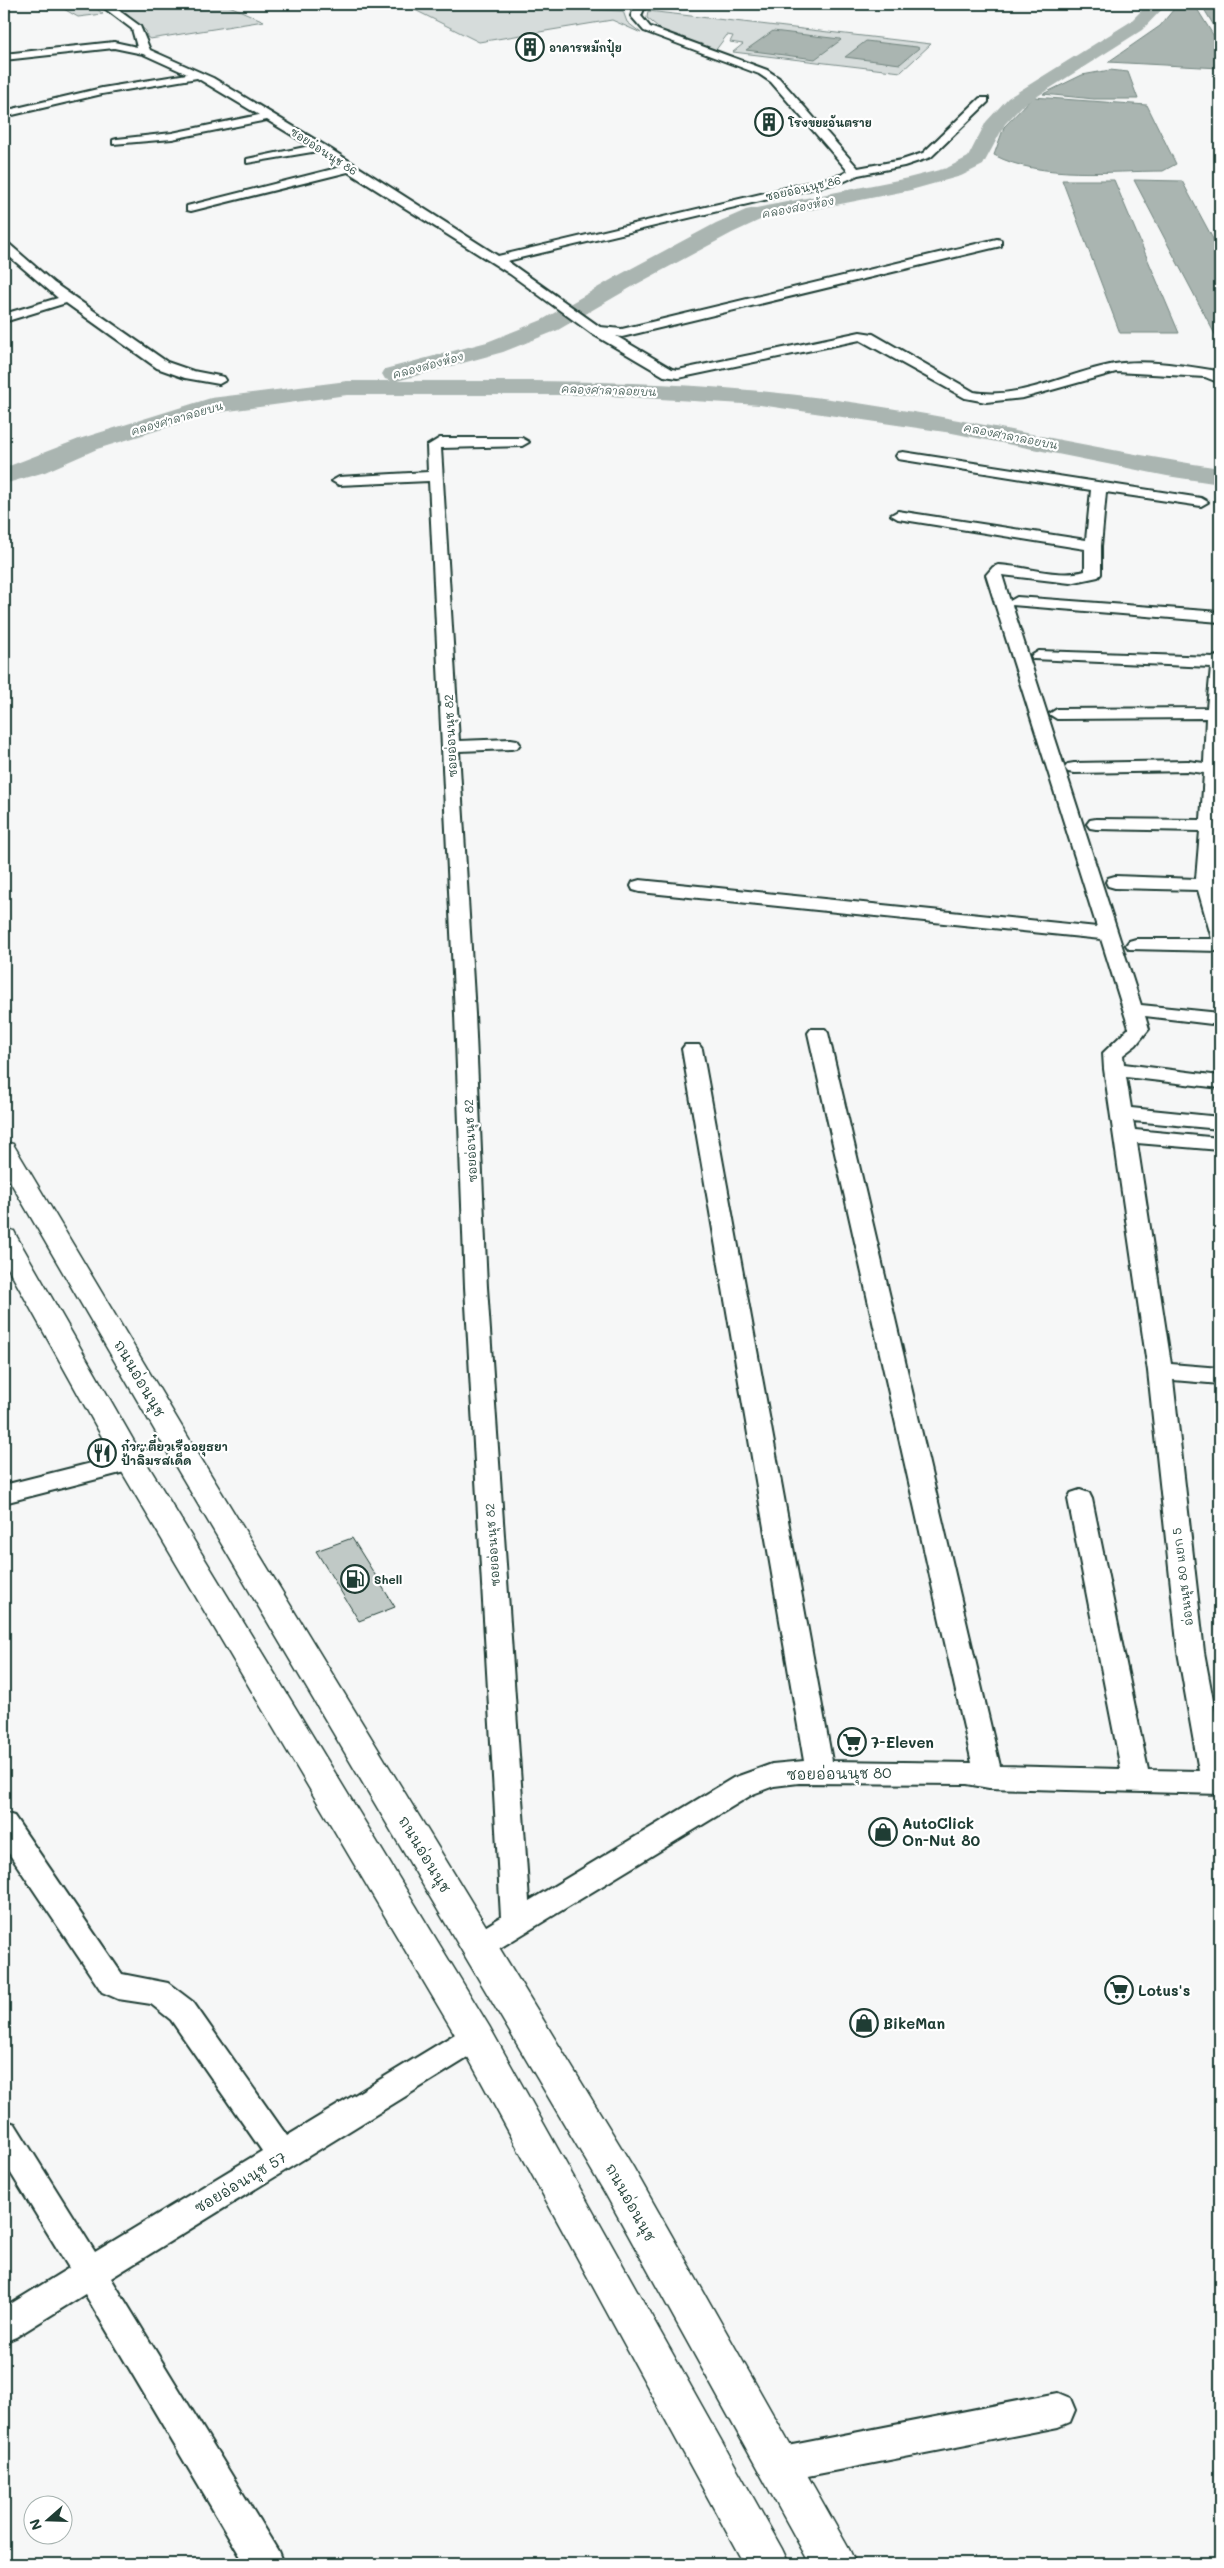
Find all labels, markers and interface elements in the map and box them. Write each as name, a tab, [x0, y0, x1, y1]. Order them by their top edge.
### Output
building icon: อาคารหมักปุ๋ย	[515, 32, 545, 62]
place label: อาคารหมักปุ๋ย	[549, 39, 622, 58]
building icon: โรงขยะอันตราย	[754, 107, 784, 137]
place label: โรงขยะอันตราย	[787, 114, 872, 130]
street label: ซอยอ่อนนุช 86	[286, 124, 360, 181]
street label: ซอยอ่อนนุช 86	[764, 172, 843, 207]
water label: คลองสองห้อง	[761, 193, 836, 221]
water label: คลองสองห้อง	[391, 348, 466, 382]
water label: คลองศาลาลอยบน	[561, 381, 657, 399]
water label: คลองศาลาลอยบน	[129, 398, 225, 438]
water label: คลองศาลาลอยบน	[963, 420, 1059, 452]
street label: ซอยอ่อนนุช 82	[440, 694, 463, 778]
street label: ซอยอ่อนนุช 82	[460, 1099, 483, 1183]
street label: ถนนอ่อนนุช	[108, 1336, 170, 1421]
place label: ก๋วยเตี๋ยวเรืออยุธยา ป้าลิ้มรสเด็ด	[121, 1434, 228, 1468]
restaurant icon: ก๋วยเตี๋ยวเรืออยุธยา ป้าลิ้มรสเด็ด	[87, 1438, 117, 1468]
street label: ซอยอ่อนนุช 82	[481, 1503, 506, 1587]
street label: อ่อนนุช 80 แยก 5	[1168, 1527, 1199, 1627]
fuel station icon: Shell	[340, 1564, 370, 1594]
place label: Shell	[374, 1571, 402, 1587]
supermarket icon: 7-Eleven	[837, 1727, 867, 1757]
place label: 7-Eleven	[871, 1732, 934, 1752]
street label: ซอยอ่อนนุช 80	[786, 1762, 892, 1786]
street label: ถนนอ่อนนุช	[392, 1812, 456, 1897]
place label: AutoClick On-Nut 80	[902, 1813, 980, 1850]
shop icon: AutoClick On-Nut 80	[868, 1817, 898, 1847]
supermarket icon: Lotus's	[1104, 1975, 1134, 2005]
place label: Lotus's	[1138, 1980, 1190, 2000]
shop icon: BikeMan	[849, 2008, 879, 2038]
place label: BikeMan	[883, 2013, 945, 2033]
street label: ซอยอ่อนนุช 57	[190, 2147, 291, 2219]
street label: ถนนอ่อนนุช	[600, 2159, 661, 2246]
north arrow	[22, 2496, 72, 2546]
text: N	[25, 2516, 46, 2533]

